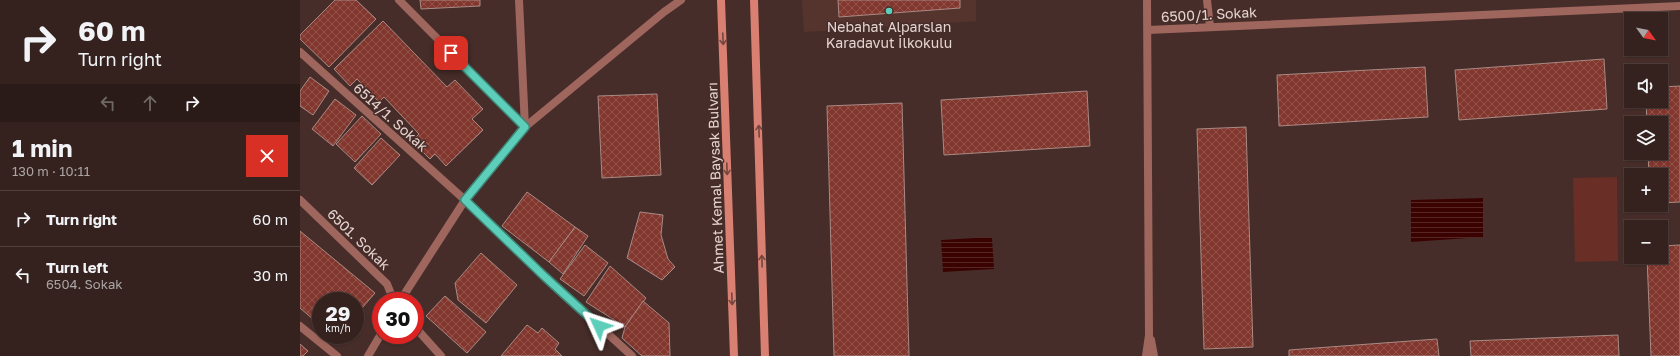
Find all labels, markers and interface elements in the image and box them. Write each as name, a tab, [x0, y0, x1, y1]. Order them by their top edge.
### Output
street label: 6500/1. Sokak	[1161, 3, 1258, 25]
marker: Nebahat Alparslan Karadavut İlkokulu	[884, 6, 894, 16]
north arrow	[1624, 12, 1668, 56]
map controls	[1624, 12, 1668, 264]
text: 60 m	[78, 14, 145, 47]
icon: right	[12, 16, 64, 68]
place label: Nebahat Alparslan Karadavut İlkokulu	[826, 18, 952, 51]
one-way arrow	[719, 32, 726, 45]
pin	[434, 36, 468, 70]
icon: arrive	[440, 42, 462, 64]
text: Turn right	[78, 48, 162, 70]
button: sound	[1624, 64, 1668, 108]
street label: 6514/1. Sokak	[350, 79, 432, 155]
street label: Ahmet Kemal Baysak Bulvarı	[703, 82, 727, 274]
icon: left	[97, 92, 119, 114]
icon: ahead	[139, 92, 161, 114]
icon: right	[181, 92, 203, 114]
button: layers	[1624, 116, 1668, 160]
one-way arrow	[755, 125, 763, 138]
text: 1 min	[12, 133, 72, 162]
button: close	[246, 135, 288, 177]
one-way arrow	[724, 162, 731, 175]
text: 130 m · 10:11	[12, 163, 90, 179]
button: +	[1624, 168, 1668, 212]
street label: 6501. Sokak	[324, 205, 394, 273]
icon: right	[12, 208, 34, 230]
text: Turn right	[46, 210, 117, 228]
text: 60 m	[253, 210, 288, 228]
button: −	[1624, 220, 1668, 264]
one-way arrow	[758, 255, 766, 268]
text: Turn left	[46, 258, 108, 276]
icon: left	[12, 264, 34, 286]
text: 30 m	[253, 266, 288, 284]
text: 6504. Sokak	[46, 276, 123, 292]
speed limit sign: 30	[372, 292, 424, 344]
one-way arrow	[728, 292, 736, 305]
text: 29	[326, 301, 350, 325]
position arrow	[578, 305, 620, 347]
text: km/h	[325, 322, 351, 334]

